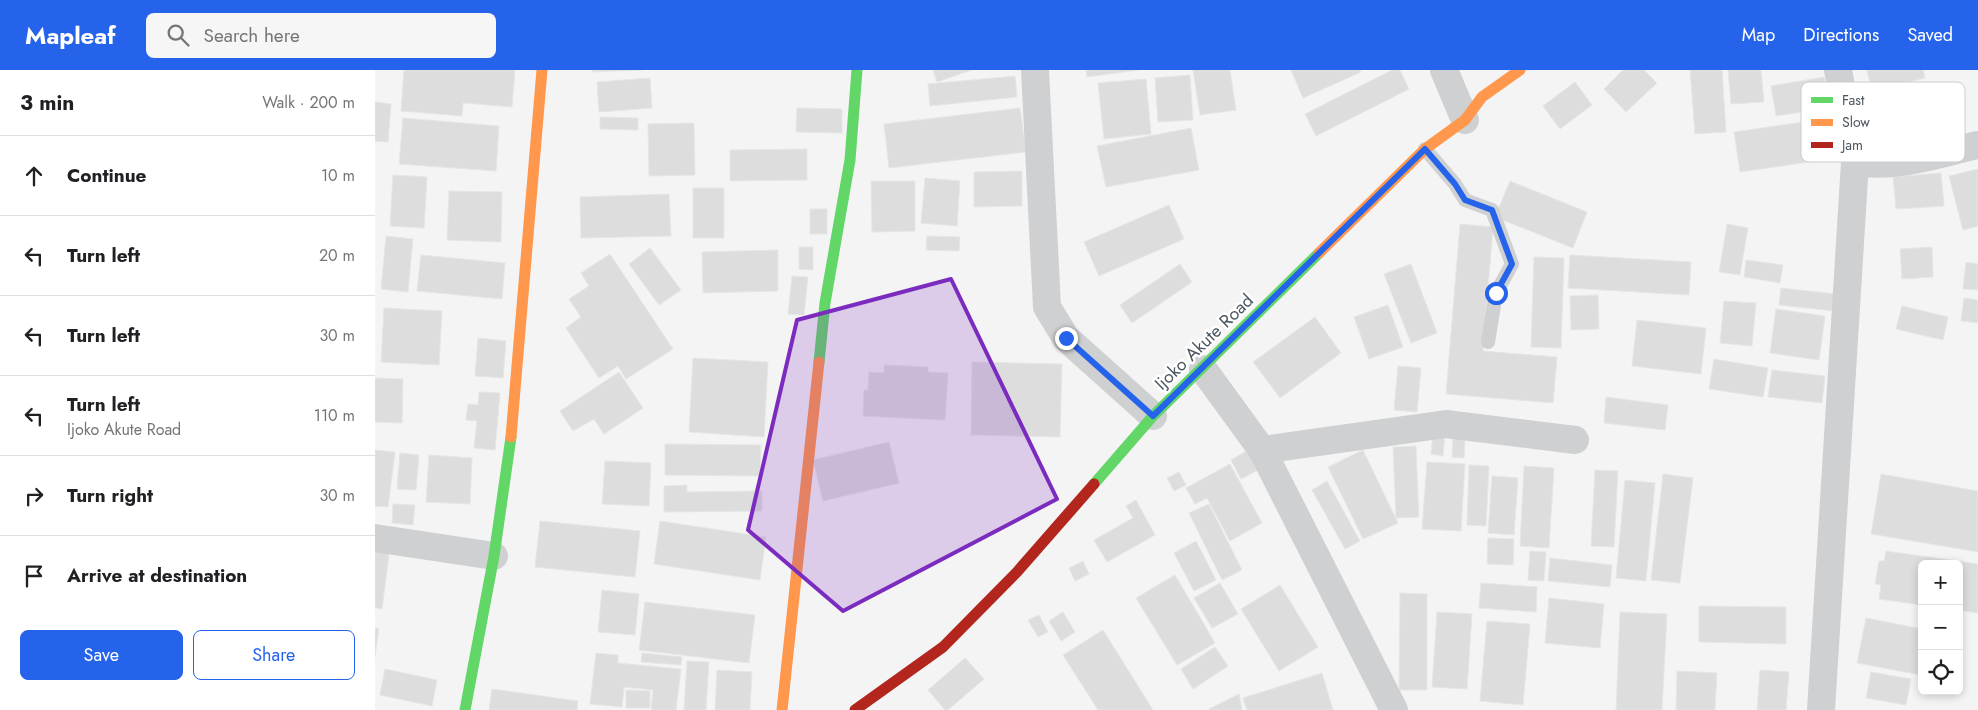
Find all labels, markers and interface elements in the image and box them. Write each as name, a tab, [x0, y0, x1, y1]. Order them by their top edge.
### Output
search box	[146, 13, 496, 58]
text: Mapleaf	[25, 18, 116, 53]
icon: search	[164, 21, 192, 49]
text: Search here	[204, 22, 300, 49]
text: Map	[1742, 22, 1775, 48]
text: Directions	[1803, 22, 1879, 48]
text: Saved	[1907, 22, 1953, 48]
legend	[1801, 82, 1965, 162]
text: 3 min	[20, 88, 74, 118]
text: Fast	[1842, 90, 1865, 110]
text: Walk · 200 m	[262, 91, 355, 114]
text: Slow	[1842, 112, 1870, 132]
text: Jam	[1840, 135, 1863, 155]
icon: ahead	[20, 162, 48, 190]
text: Continue	[67, 162, 146, 189]
text: 10 m	[321, 164, 355, 187]
icon: left	[20, 242, 48, 270]
text: Turn left	[67, 242, 140, 269]
text: 20 m	[319, 244, 355, 267]
route start	[1485, 282, 1508, 305]
street label: Ijoko Akute Road	[1149, 288, 1259, 396]
icon: left	[20, 322, 48, 350]
text: Turn left	[67, 322, 140, 349]
text: 30 m	[319, 324, 355, 347]
route end	[1055, 327, 1078, 350]
text: Turn left	[67, 391, 140, 418]
icon: left	[20, 402, 48, 430]
text: 110 m	[314, 404, 355, 427]
text: Ijoko Akute Road	[67, 418, 181, 441]
icon: right	[20, 482, 48, 510]
text: Turn right	[67, 482, 153, 509]
text: 30 m	[319, 484, 355, 507]
map controls	[1918, 560, 1963, 695]
button: +	[1918, 560, 1963, 605]
icon: arrive	[20, 562, 48, 590]
text: Arrive at destination	[67, 562, 247, 589]
button: −	[1918, 605, 1963, 650]
button: Save	[20, 630, 183, 680]
button: Share	[193, 630, 355, 680]
button: locate	[1918, 650, 1963, 695]

